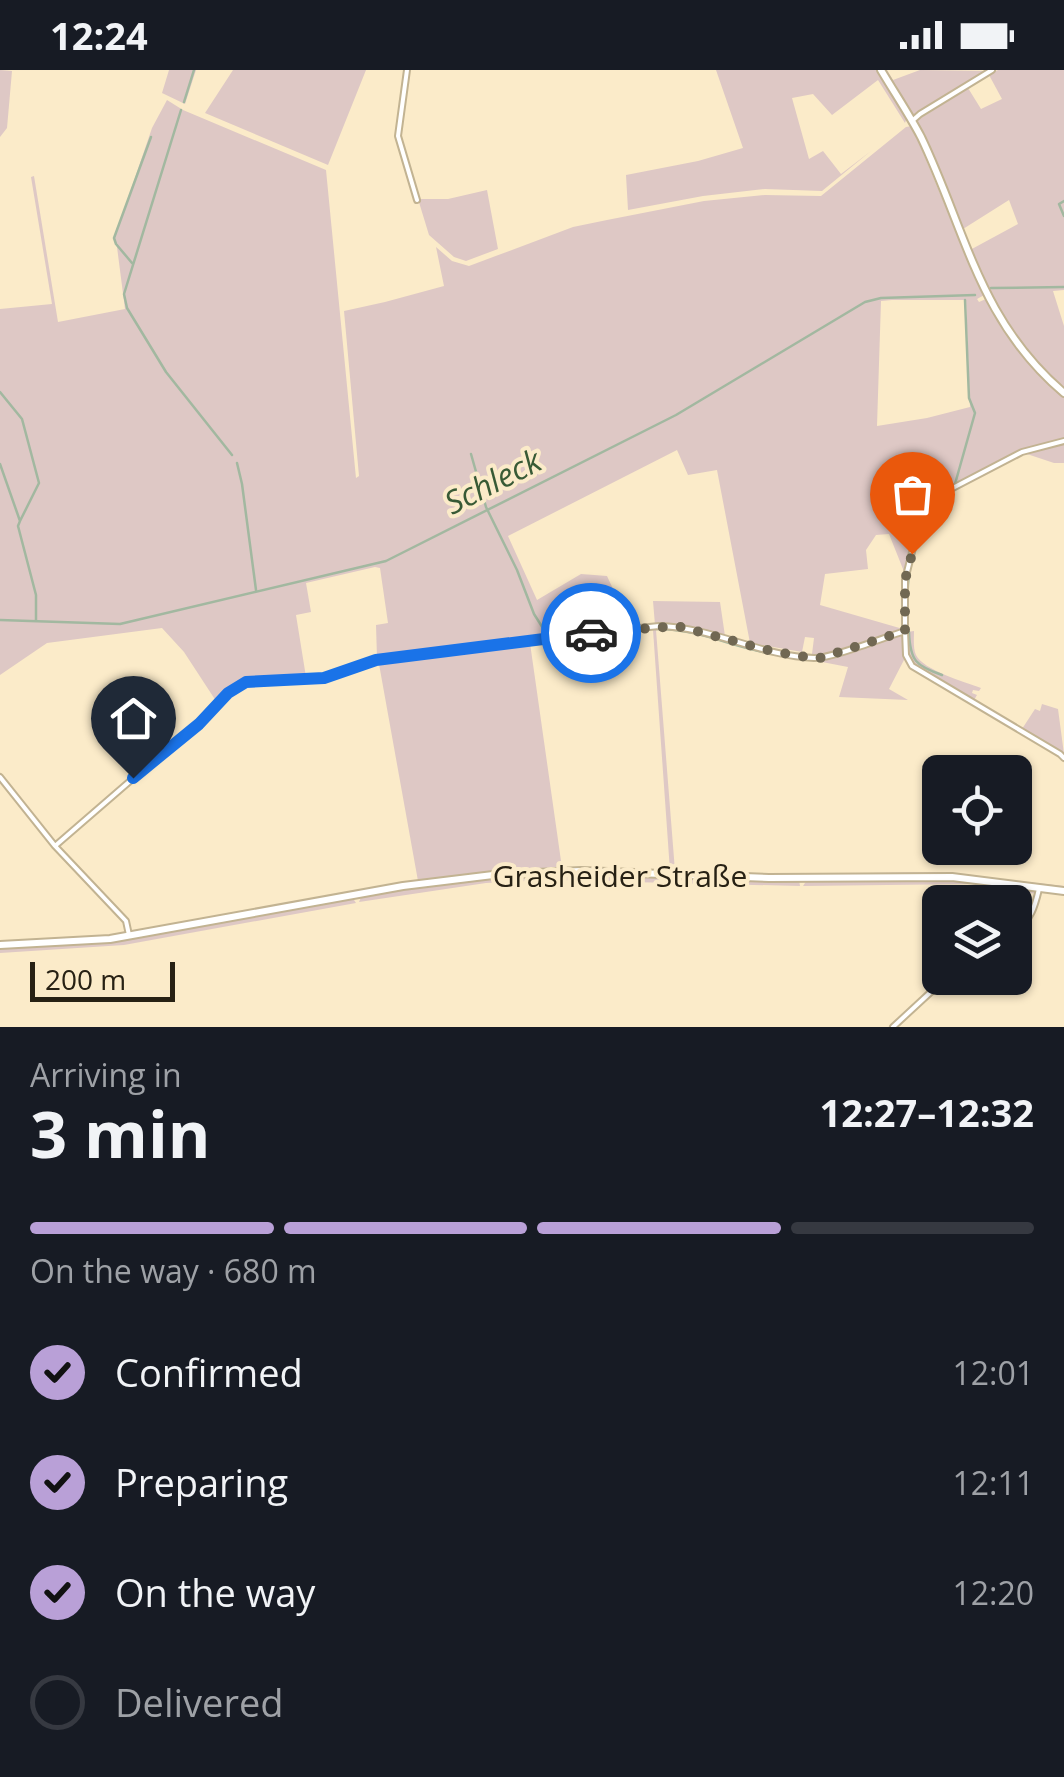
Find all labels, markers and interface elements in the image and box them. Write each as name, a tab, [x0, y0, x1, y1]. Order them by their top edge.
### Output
text: 12:24	[50, 9, 148, 61]
water label: Schleck	[437, 437, 549, 523]
pin	[870, 452, 955, 555]
icon: bag	[885, 467, 940, 522]
courier	[541, 583, 641, 683]
icon: car	[564, 606, 619, 661]
pin	[91, 676, 176, 779]
icon: home	[106, 691, 161, 746]
map controls	[922, 755, 1032, 995]
button: locate	[922, 755, 1032, 865]
street label: Grasheider Straße	[493, 855, 747, 896]
button: layers	[922, 885, 1032, 995]
scale bar	[30, 957, 175, 1001]
text: 200 m	[45, 960, 126, 998]
text: Arriving in	[30, 1053, 182, 1096]
text: 12:27–12:32	[820, 1086, 1034, 1138]
text: 3 min	[30, 1089, 210, 1177]
text: On the way · 680 m	[30, 1249, 317, 1292]
icon: check	[30, 1345, 85, 1400]
text: Confirmed	[115, 1346, 303, 1398]
text: 12:01	[952, 1351, 1034, 1394]
icon: check	[30, 1455, 85, 1510]
text: Preparing	[115, 1456, 288, 1508]
text: 12:11	[952, 1461, 1034, 1504]
icon: check	[30, 1565, 85, 1620]
text: On the way	[115, 1566, 315, 1618]
text: 12:20	[952, 1571, 1034, 1614]
text: Delivered	[115, 1676, 284, 1728]

